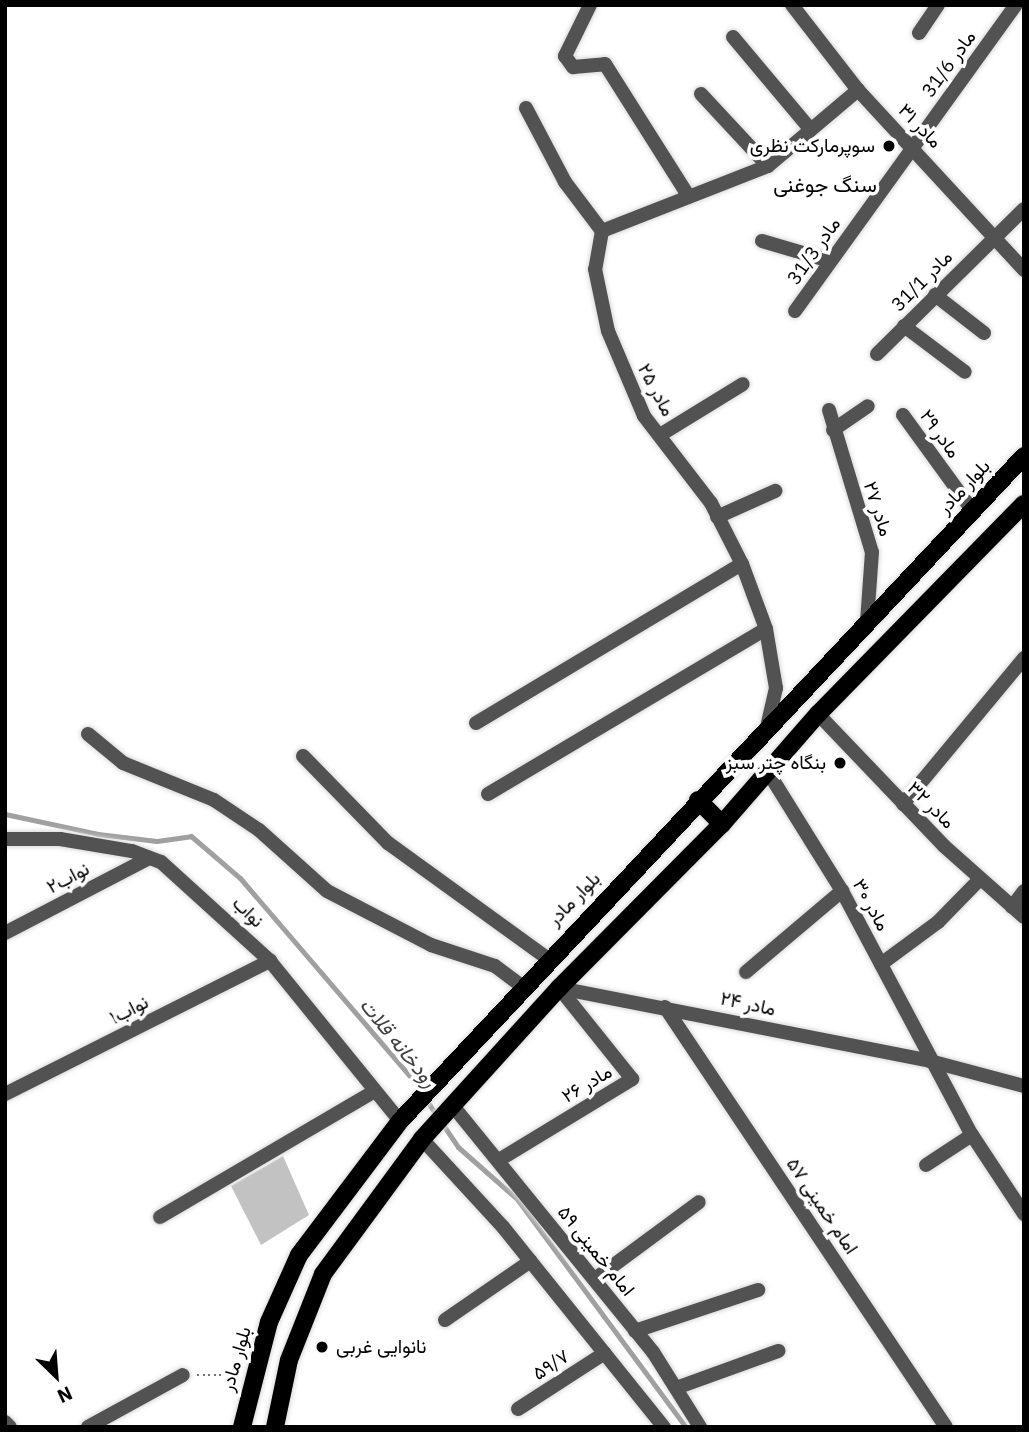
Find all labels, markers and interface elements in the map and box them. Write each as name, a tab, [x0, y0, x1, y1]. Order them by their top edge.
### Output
street label: مادر 31/6	[917, 26, 981, 102]
street label: مادر ۳۱	[893, 99, 947, 153]
place label: سوپرمارکت نظری	[750, 135, 875, 157]
marker: سوپرمارکت نظری	[881, 138, 897, 154]
district label: سنگ جوغنی	[773, 171, 877, 197]
street label: مادر 31/3	[783, 213, 845, 289]
street label: مادر 31/1	[887, 246, 957, 316]
street label: مادر ۲۵	[633, 360, 679, 420]
street label: مادر ۲۹	[915, 405, 965, 463]
street label: بلوار مادر	[933, 455, 995, 519]
street label: مادر ۲۷	[858, 479, 898, 539]
place label: بنگاه چتر سبز	[726, 752, 826, 774]
marker: بنگاه چتر سبز	[832, 755, 848, 771]
street label: مادر ۳۲	[903, 777, 959, 833]
street label: نواب۲	[43, 857, 93, 899]
street label: بلوار مادر	[543, 867, 605, 931]
street label: مادر ۳۰	[848, 875, 894, 935]
street label: نواب	[228, 892, 268, 932]
street label: مادر ۲۴	[718, 987, 778, 1021]
street label: نواب۱	[106, 991, 152, 1029]
water label: رودخانه قلات	[355, 992, 443, 1092]
street label: مادر ۲۶	[558, 1060, 616, 1108]
street label: امام خمینی ۵۷	[781, 1153, 863, 1259]
street label: امام خمینی ۵۹	[553, 1201, 639, 1301]
street label: بلوار مادر	[216, 1324, 256, 1394]
place label: نانوایی غربی	[336, 1336, 426, 1358]
marker: نانوایی غربی	[314, 1339, 330, 1355]
north arrow	[21, 1341, 91, 1411]
street label: ۵۹/۷	[529, 1345, 573, 1385]
text: N	[54, 1381, 76, 1409]

